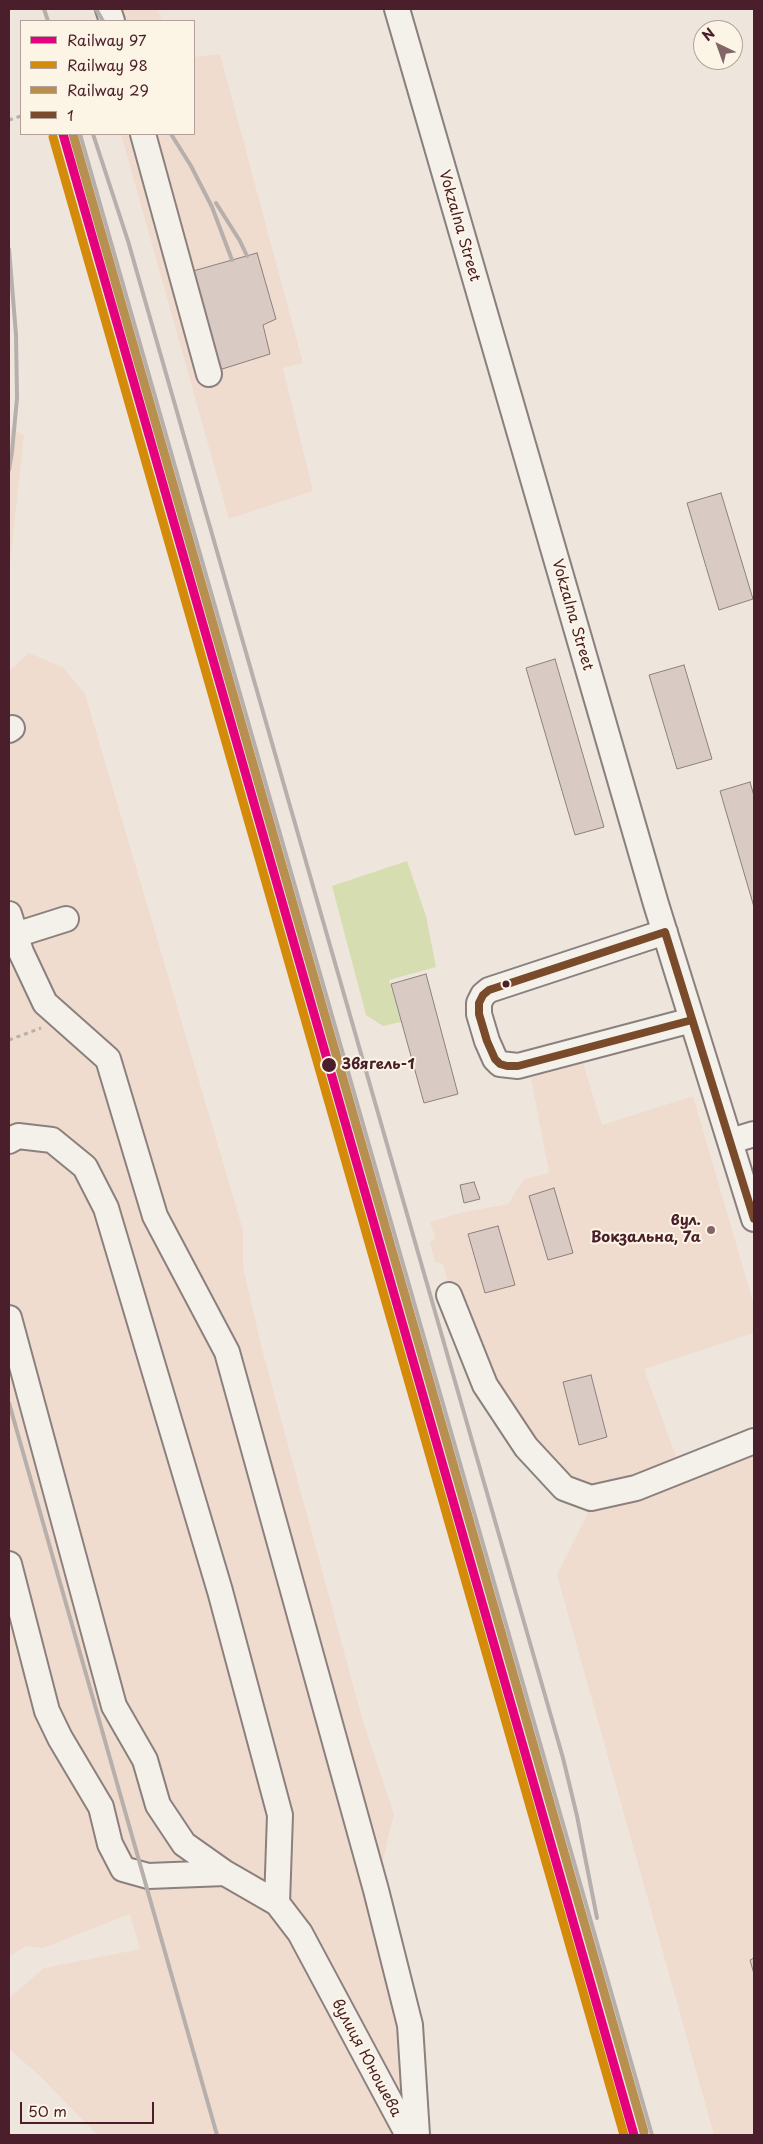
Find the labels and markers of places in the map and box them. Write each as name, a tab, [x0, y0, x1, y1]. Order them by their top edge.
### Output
unlabelled marker	[501, 979, 511, 989]
marker: Звягель-1	[320, 1056, 338, 1074]
place label: Звягель-1	[342, 1056, 415, 1074]
place label: вул. Вокзальна, 7а	[591, 1212, 701, 1247]
marker: вул. Вокзальна, 7а	[705, 1224, 717, 1236]

